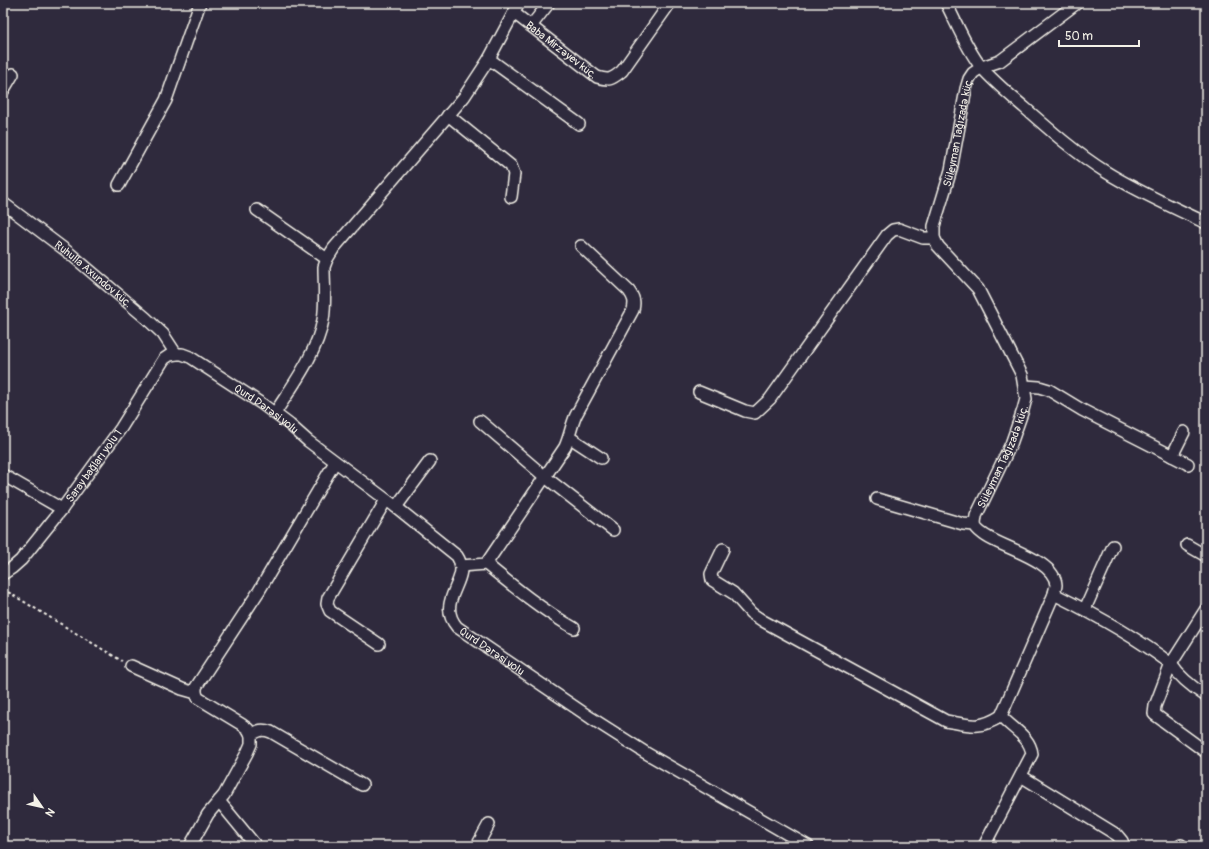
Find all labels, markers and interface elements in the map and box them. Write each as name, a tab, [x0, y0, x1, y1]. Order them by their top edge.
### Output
street label: Baba Mirzəyev küç.	[523, 19, 599, 82]
scale bar	[1059, 22, 1139, 48]
text: 50 m	[1065, 29, 1093, 44]
street label: Süleyman Tağızadə küç.	[940, 75, 976, 188]
street label: Ruhulla Axundov küç.	[52, 238, 134, 310]
street label: Qurd Dərəsi yolu	[232, 382, 301, 436]
street label: Süleyman Tağızadə küç.	[975, 404, 1031, 510]
street label: Saray bağları yolu 1	[63, 427, 125, 505]
street label: Qurd Dərəsi yolu	[457, 625, 527, 678]
north arrow	[22, 787, 62, 827]
text: N	[42, 806, 57, 819]

